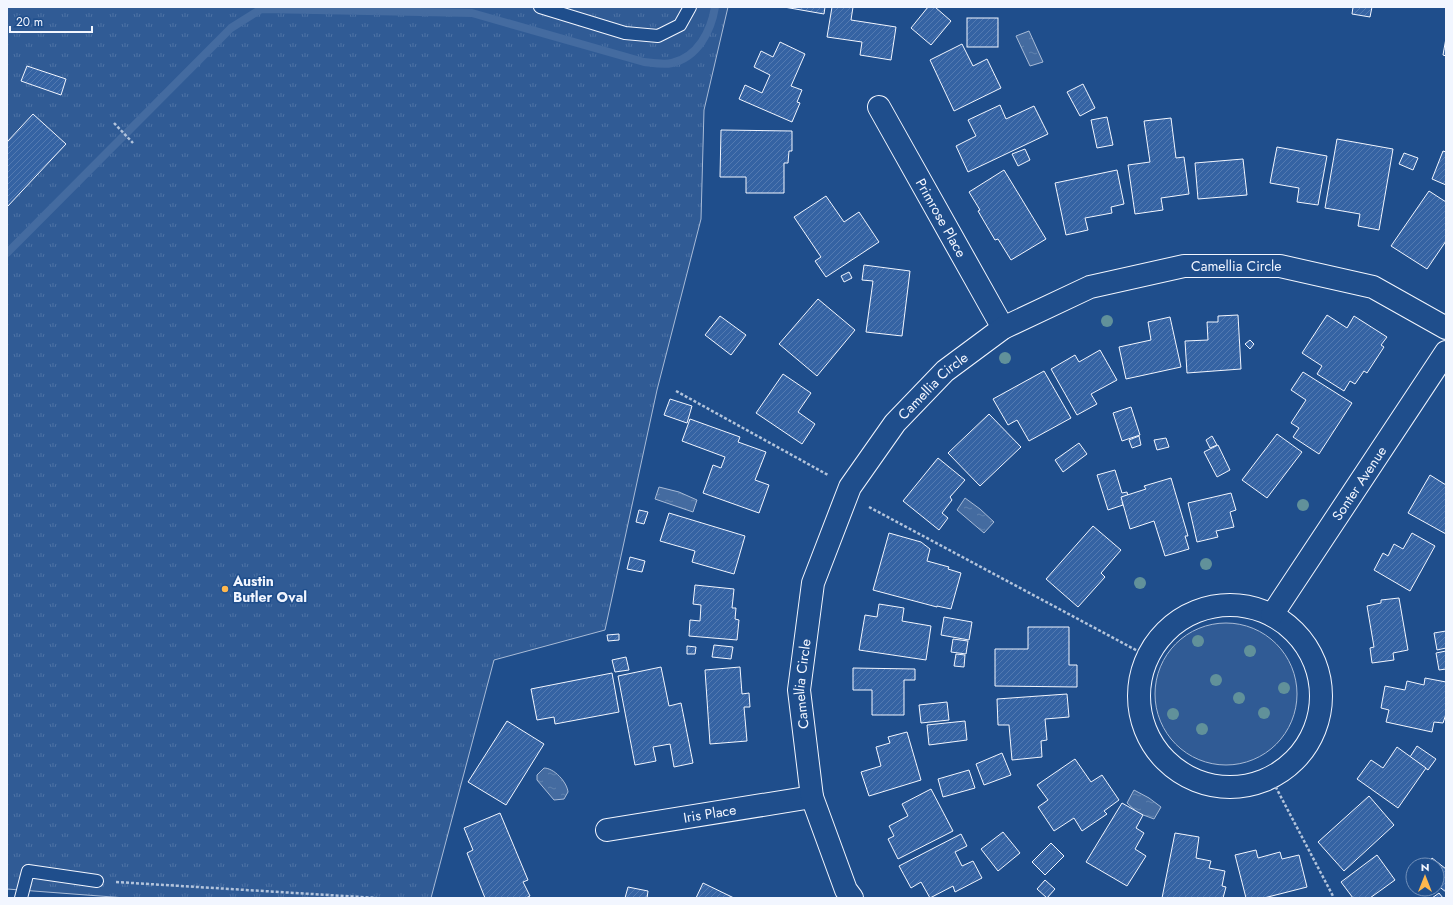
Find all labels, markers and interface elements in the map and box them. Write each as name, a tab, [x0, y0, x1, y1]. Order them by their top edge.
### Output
scale bar	[10, 8, 92, 34]
text: 20 m	[16, 13, 43, 31]
street label: Primrose Place	[911, 175, 971, 261]
street label: Camellia Circle	[1191, 256, 1282, 276]
street label: Camellia Circle	[893, 347, 972, 424]
street label: Sonter Avenue	[1327, 442, 1391, 525]
place label: Austin Butler Oval	[232, 571, 307, 607]
marker: Austin Butler Oval	[220, 584, 230, 594]
street label: Camellia Circle	[789, 638, 816, 730]
street label: Iris Place	[682, 799, 738, 828]
north arrow	[1405, 857, 1445, 897]
text: N	[1421, 859, 1429, 875]

